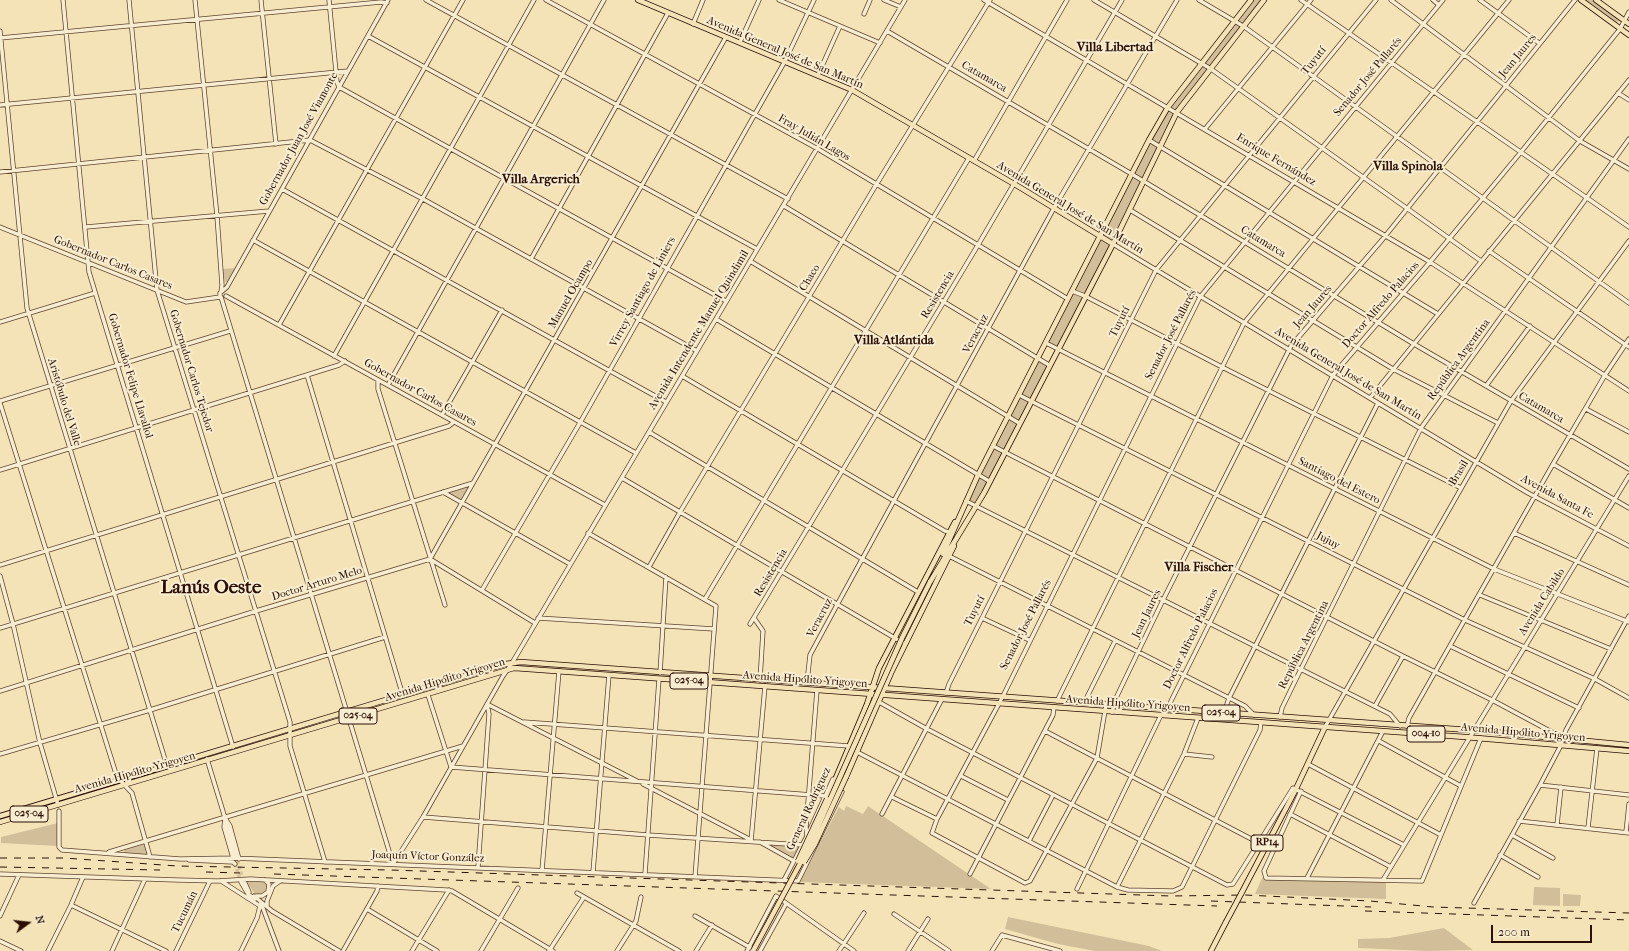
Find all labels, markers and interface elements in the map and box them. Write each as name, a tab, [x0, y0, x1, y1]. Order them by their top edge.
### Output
street label: Avenida General José de San Martín	[705, 14, 865, 92]
street label: Jean Jaures	[1496, 31, 1540, 81]
street label: Senador José Pallarés	[1331, 35, 1405, 119]
district label: Villa Libertad	[1077, 40, 1153, 56]
street label: Tuyutí	[1299, 44, 1329, 78]
street label: Catamarca	[959, 59, 1009, 95]
street label: Gobernador Juan José Viamonte	[257, 70, 341, 208]
street label: Fray Julián Lagos	[776, 112, 852, 164]
street label: Enrique Fernández	[1234, 131, 1318, 189]
street label: Avenida General José de San Martín	[994, 159, 1146, 257]
district label: Villa Spinola	[1373, 159, 1443, 175]
district label: Villa Argerich	[502, 172, 580, 188]
street label: Catamarca	[1238, 223, 1288, 261]
street label: Gobernador Carlos Casares	[52, 233, 174, 293]
street label: Virrey Santiago de Liniers	[607, 235, 679, 349]
street label: Avenida Intendente Manuel Quindimil	[646, 248, 752, 412]
street label: Manuel Ocampo	[546, 257, 596, 331]
street label: Doctor Alfredo Palacios	[1340, 259, 1422, 351]
street label: Chaco	[797, 262, 823, 294]
street label: Resistencia	[919, 269, 957, 321]
street label: Jean Jaures	[1291, 283, 1335, 331]
street label: Senador José Pallarés	[1143, 288, 1199, 382]
street label: Tuyutí	[1107, 305, 1133, 339]
street label: Gobernador Carlos Tejedor	[166, 308, 216, 434]
street label: Gobernador Felipe Llavallol	[105, 312, 155, 440]
street label: Veracruz	[960, 312, 992, 356]
street label: República Argentina	[1425, 317, 1493, 403]
street label: Avenida General José de San Martín	[1272, 325, 1424, 423]
district label: Villa Atlántida	[854, 333, 934, 349]
street label: Aristóbulo del Valle	[44, 356, 84, 448]
street label: Gobernador Carlos Casares	[361, 356, 479, 430]
street label: Catamarca	[1516, 390, 1566, 426]
street label: Santiago del Estero	[1296, 455, 1382, 507]
street label: Brasil	[1446, 458, 1472, 488]
street label: Avenida Santa Fe	[1518, 472, 1596, 522]
street label: Jujuy	[1314, 529, 1342, 553]
street label: Resistencia	[752, 547, 790, 599]
district label: Villa Fischer	[1165, 560, 1233, 576]
street label: Doctor Arturo Melo	[270, 564, 364, 604]
street label: Avenida Cabildo	[1516, 566, 1568, 638]
district label: Lanús Oeste	[161, 577, 261, 599]
street label: Senador José Pallarés	[998, 578, 1054, 672]
street label: Doctor Alfredo Palacios	[1161, 586, 1221, 692]
street label: Jean Jaures	[1130, 588, 1164, 640]
street label: Tuyutí	[962, 594, 988, 628]
street label: Veracruz	[804, 596, 836, 640]
street label: República Argentina	[1276, 599, 1332, 691]
street label: Avenida Hipólito Yrigoyen	[383, 655, 507, 705]
street label: Avenida Hipólito Yrigoyen	[742, 669, 868, 691]
road number: 025-04	[670, 673, 708, 689]
street label: Avenida Hipólito Yrigoyen	[1065, 693, 1191, 715]
road number: 025-04	[1202, 705, 1240, 721]
road number: 025-04	[339, 708, 377, 724]
street label: Avenida Hipólito Yrigoyen	[1460, 721, 1586, 745]
road number: 004-10	[1407, 726, 1445, 742]
street label: Avenida Hipólito Yrigoyen	[73, 749, 197, 797]
street label: General Rodríguez	[784, 765, 834, 853]
road number: 025-04	[10, 806, 48, 822]
road number: RP14	[1251, 835, 1283, 851]
street label: Joaquín Víctor González	[371, 848, 485, 866]
street label: Tucumán	[169, 889, 201, 935]
north arrow	[8, 903, 48, 943]
text: N	[33, 914, 47, 925]
scale bar	[1493, 917, 1594, 943]
text: 200 m	[1498, 925, 1530, 939]

